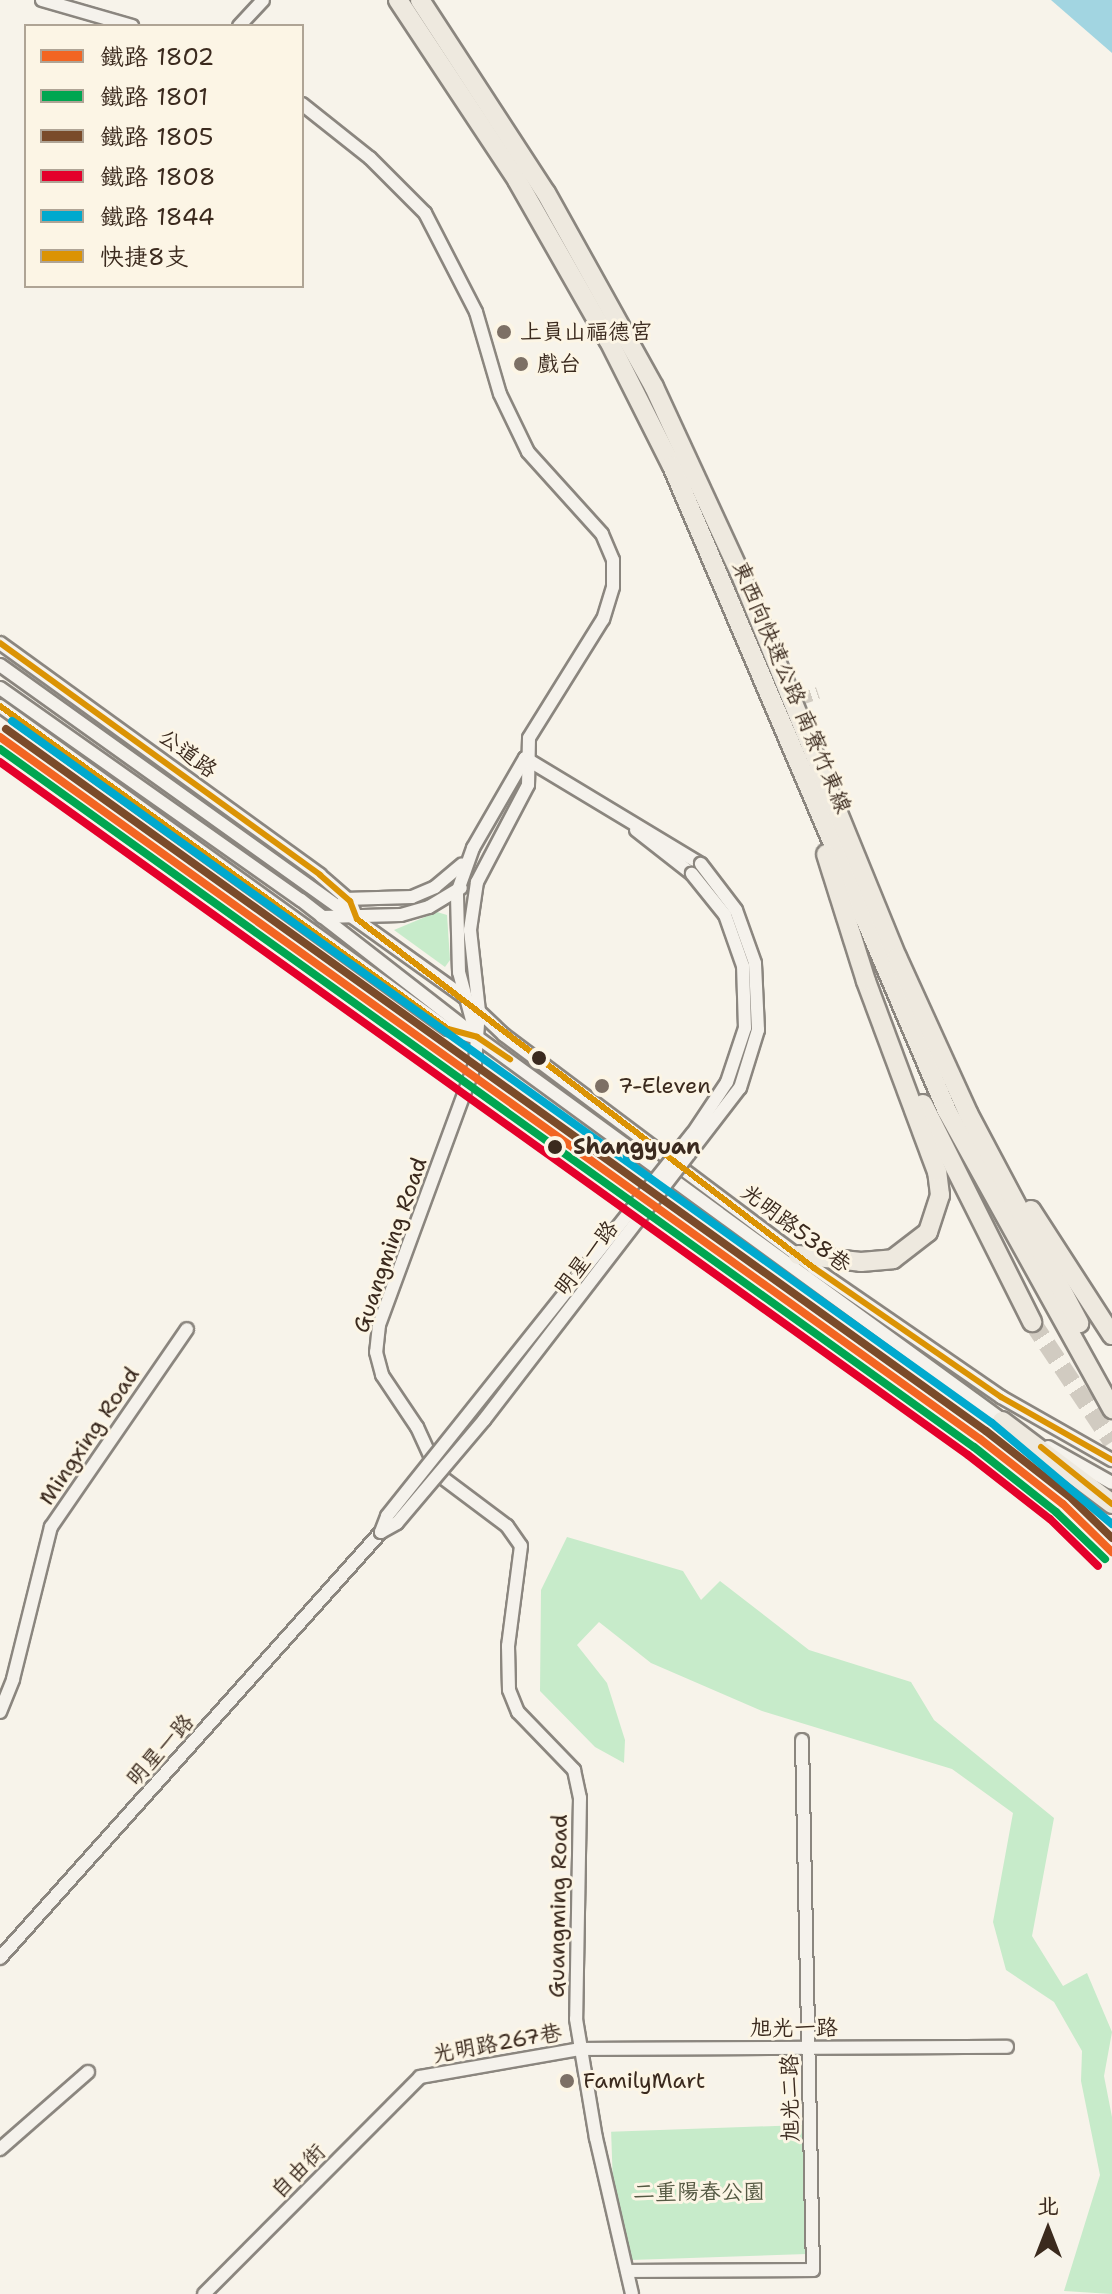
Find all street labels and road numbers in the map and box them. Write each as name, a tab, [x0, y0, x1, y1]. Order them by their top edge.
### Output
street label: 東西向快速公路 南寮竹東線	[727, 557, 857, 817]
street label: 公道路	[154, 723, 222, 783]
street label: Guangming Road	[348, 1154, 432, 1336]
street label: 光明路538巷	[736, 1178, 856, 1278]
street label: 明星一路	[549, 1215, 623, 1301]
street label: Mingxing Road	[33, 1362, 145, 1510]
street label: 明星一路	[121, 1708, 199, 1792]
street label: Guangming Road	[543, 1814, 573, 1998]
street label: 旭光一路	[750, 2015, 838, 2041]
street label: 光明路267巷	[430, 2019, 564, 2067]
street label: 旭光二路	[776, 2054, 804, 2142]
street label: 自由街	[265, 2138, 331, 2204]

